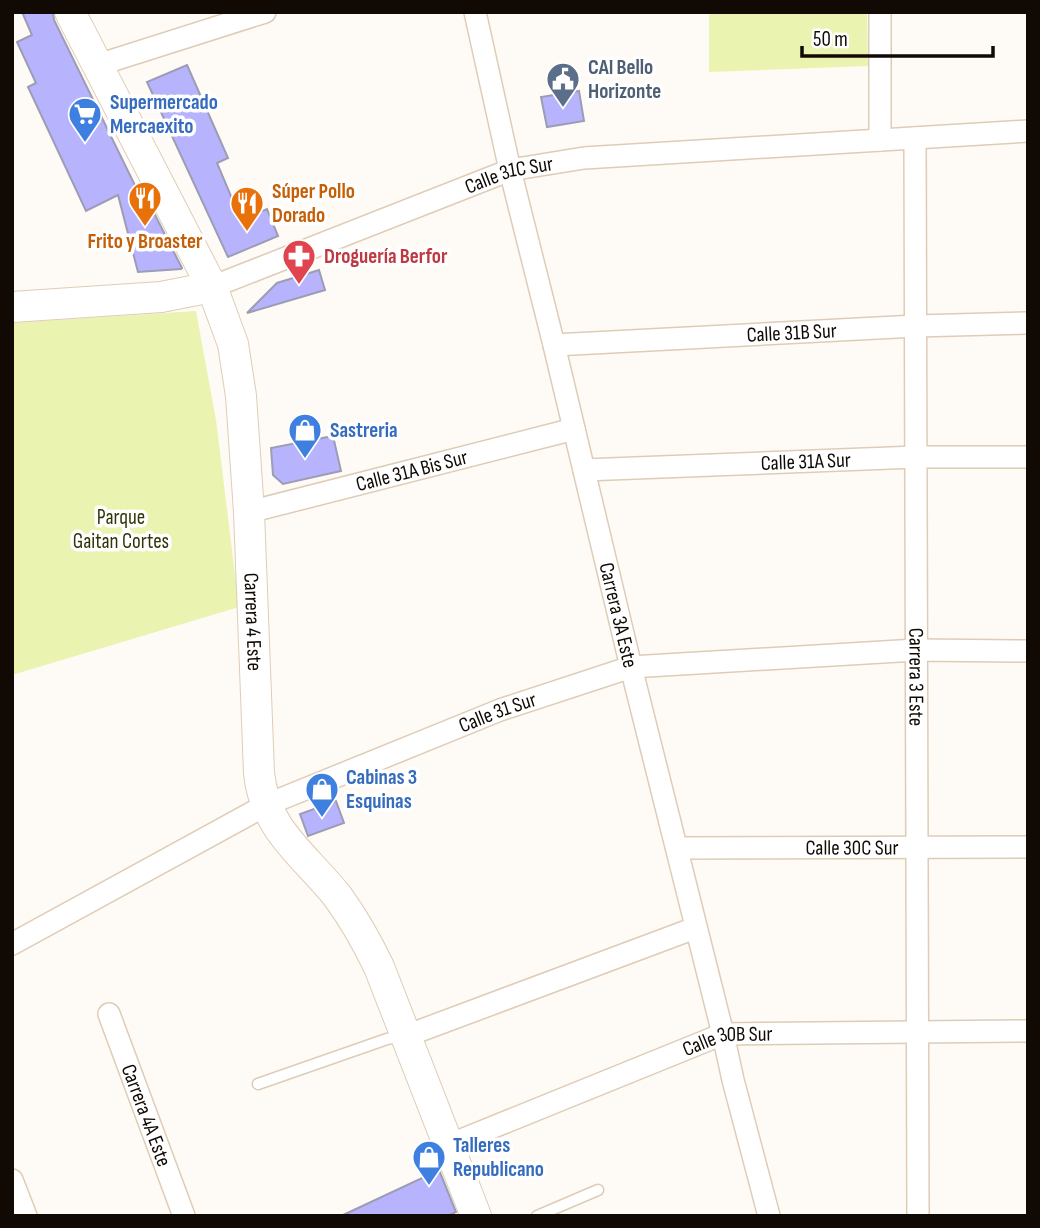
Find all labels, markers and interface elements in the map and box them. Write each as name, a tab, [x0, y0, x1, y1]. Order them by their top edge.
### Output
scale bar	[802, 14, 993, 58]
text: 50 m	[813, 27, 848, 52]
place label: CAI Bello Horizonte	[588, 55, 661, 104]
public building icon: CAI Bello Horizonte	[544, 60, 582, 109]
place label: Supermercado Mercaexito	[110, 90, 218, 139]
supermarket icon: Supermercado Mercaexito	[66, 95, 104, 144]
street label: Calle 31C Sur	[461, 151, 555, 200]
restaurant icon: Frito y Broaster	[126, 179, 164, 228]
place label: Súper Pollo Dorado	[272, 179, 355, 228]
restaurant icon: Súper Pollo Dorado	[228, 184, 266, 233]
place label: Frito y Broaster	[88, 229, 203, 254]
pharmacy icon: Droguería Berfor	[280, 237, 318, 286]
place label: Droguería Berfor	[324, 244, 448, 269]
street label: Calle 31B Sur	[746, 318, 837, 348]
shop icon: Sastreria	[286, 411, 324, 460]
place label: Sastreria	[330, 418, 398, 443]
street label: Calle 31A Bis Sur	[353, 445, 470, 497]
street label: Calle 31A Sur	[760, 448, 851, 476]
park label: Parque Gaitan Cortes	[73, 505, 169, 554]
street label: Carrera 3A Este	[593, 560, 643, 670]
street label: Carrera 4 Este	[238, 572, 267, 671]
street label: Carrera 3 Este	[903, 628, 929, 726]
street label: Calle 31 Sur	[455, 687, 540, 738]
place label: Cabinas 3 Esquinas	[346, 765, 417, 814]
shop icon: Cabinas 3 Esquinas	[303, 770, 341, 819]
street label: Calle 30C Sur	[805, 835, 899, 861]
street label: Calle 30B Sur	[679, 1022, 773, 1062]
street label: Carrera 4A Este	[116, 1061, 177, 1170]
place label: Talleres Republicano	[453, 1133, 544, 1182]
shop icon: Talleres Republicano	[410, 1138, 448, 1187]

